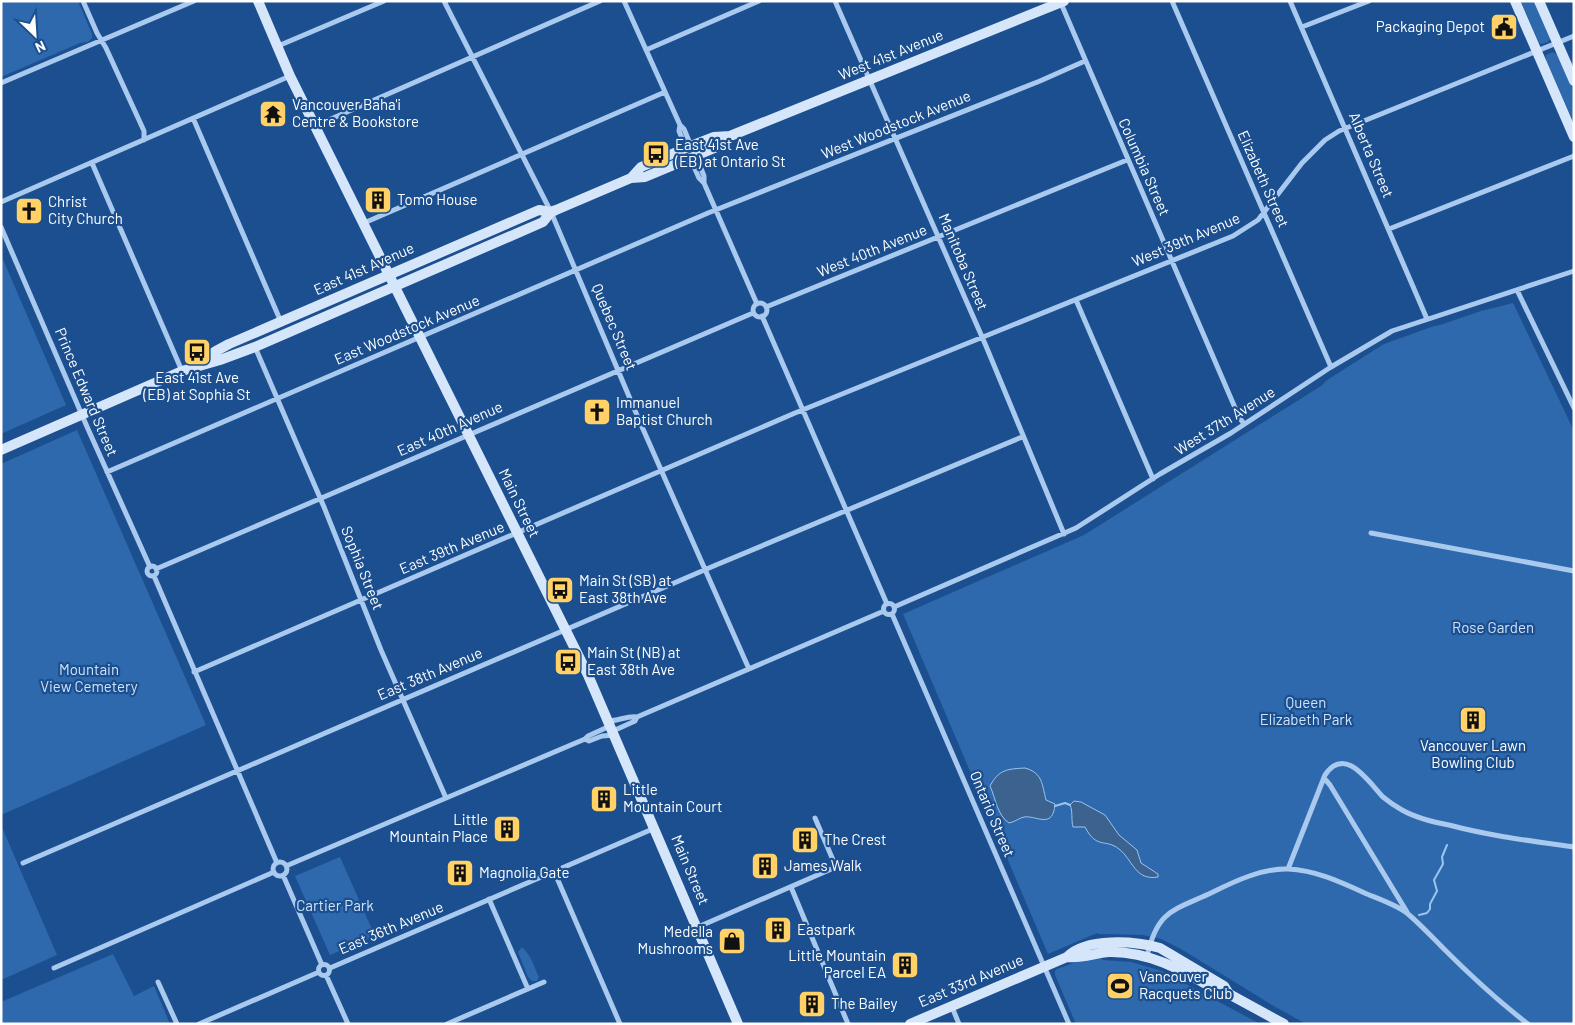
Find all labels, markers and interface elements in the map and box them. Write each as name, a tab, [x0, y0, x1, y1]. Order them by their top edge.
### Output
north arrow	[10, 10, 60, 60]
public building icon: Packaging Depot	[1489, 12, 1519, 42]
place label: Packaging Depot	[1376, 17, 1485, 35]
street label: West 41st Avenue	[836, 25, 946, 83]
text: N	[33, 38, 49, 57]
street label: West Woodstock Avenue	[818, 86, 973, 162]
place label: Vancouver Baha'i Centre & Bookstore	[292, 95, 419, 130]
temple icon: Vancouver Baha'i Centre & Bookstore	[258, 99, 288, 129]
street label: Alberta Street	[1346, 109, 1398, 200]
street label: Columbia Street	[1115, 115, 1174, 218]
street label: Elizabeth Street	[1235, 127, 1293, 230]
place label: East 41st Ave (EB) at Ontario St	[674, 135, 786, 170]
bus stop icon: East 41st Ave (EB) at Ontario St	[641, 139, 671, 169]
building icon: Tomo House	[363, 185, 393, 215]
place label: Tomo House	[397, 190, 477, 208]
place label: Christ City Church	[48, 192, 123, 227]
church icon: Christ City Church	[14, 196, 44, 226]
street label: West 39th Avenue	[1129, 208, 1242, 270]
street label: Manitoba Street	[935, 210, 992, 313]
street label: West 40th Avenue	[814, 220, 929, 280]
street label: East 41st Avenue	[311, 238, 417, 298]
street label: Quebec Street	[589, 281, 641, 373]
street label: East Woodstock Avenue	[331, 290, 482, 368]
street label: Prince Edward Street	[52, 325, 122, 459]
bus stop icon: East 41st Ave (EB) at Sophia St	[182, 337, 212, 367]
place label: East 41st Ave (EB) at Sophia St	[142, 368, 251, 403]
street label: West 37th Avenue	[1171, 382, 1278, 458]
place label: Immanuel Baptist Church	[616, 393, 713, 428]
street label: East 40th Avenue	[394, 397, 505, 459]
church icon: Immanuel Baptist Church	[582, 397, 612, 427]
street label: Main Street	[496, 465, 544, 540]
street label: East 39th Avenue	[396, 517, 507, 577]
street label: Sophia Street	[338, 523, 388, 612]
place label: Main St (SB) at East 38th Ave	[579, 571, 672, 606]
bus stop icon: Main St (SB) at East 38th Ave	[545, 575, 575, 605]
park label: Rose Garden	[1452, 618, 1534, 636]
street label: East 38th Avenue	[374, 643, 485, 703]
place label: Main St (NB) at East 38th Ave	[587, 643, 681, 678]
bus stop icon: Main St (NB) at East 38th Ave	[553, 647, 583, 677]
park label: Mountain View Cemetery	[40, 660, 138, 695]
park label: Queen Elizabeth Park	[1260, 693, 1353, 728]
building icon: Vancouver Lawn Bowling Club	[1458, 705, 1488, 735]
place label: Vancouver Lawn Bowling Club	[1420, 736, 1526, 771]
street label: Ontario Street	[967, 768, 1019, 859]
place label: Little Mountain Court	[623, 780, 723, 815]
building icon: Little Mountain Court	[589, 784, 619, 814]
place label: Little Mountain Place	[389, 810, 488, 845]
building icon: Little Mountain Place	[492, 814, 522, 844]
building icon: The Crest	[790, 825, 820, 855]
place label: The Crest	[824, 830, 887, 848]
street label: Main Street	[668, 832, 714, 907]
building icon: James Walk	[750, 851, 780, 881]
place label: James Walk	[784, 856, 862, 874]
building icon: Magnolia Gate	[445, 858, 475, 888]
place label: Magnolia Gate	[479, 863, 569, 881]
park label: Cartier Park	[296, 896, 374, 914]
street label: East 36th Avenue	[336, 897, 446, 957]
building icon: Eastpark	[763, 915, 793, 945]
place label: Eastpark	[797, 920, 856, 938]
place label: Medella Mushrooms	[638, 922, 713, 957]
shop icon: Medella Mushrooms	[717, 926, 747, 956]
place label: Little Mountain Parcel EA	[788, 946, 886, 981]
building icon: Little Mountain Parcel EA	[890, 950, 920, 980]
street label: East 33rd Avenue	[915, 950, 1026, 1010]
place label: Vancouver Racquets Club	[1139, 967, 1232, 1002]
sports icon: Vancouver Racquets Club	[1105, 971, 1135, 1001]
building icon: The Bailey	[797, 989, 827, 1019]
place label: The Bailey	[831, 994, 898, 1012]

